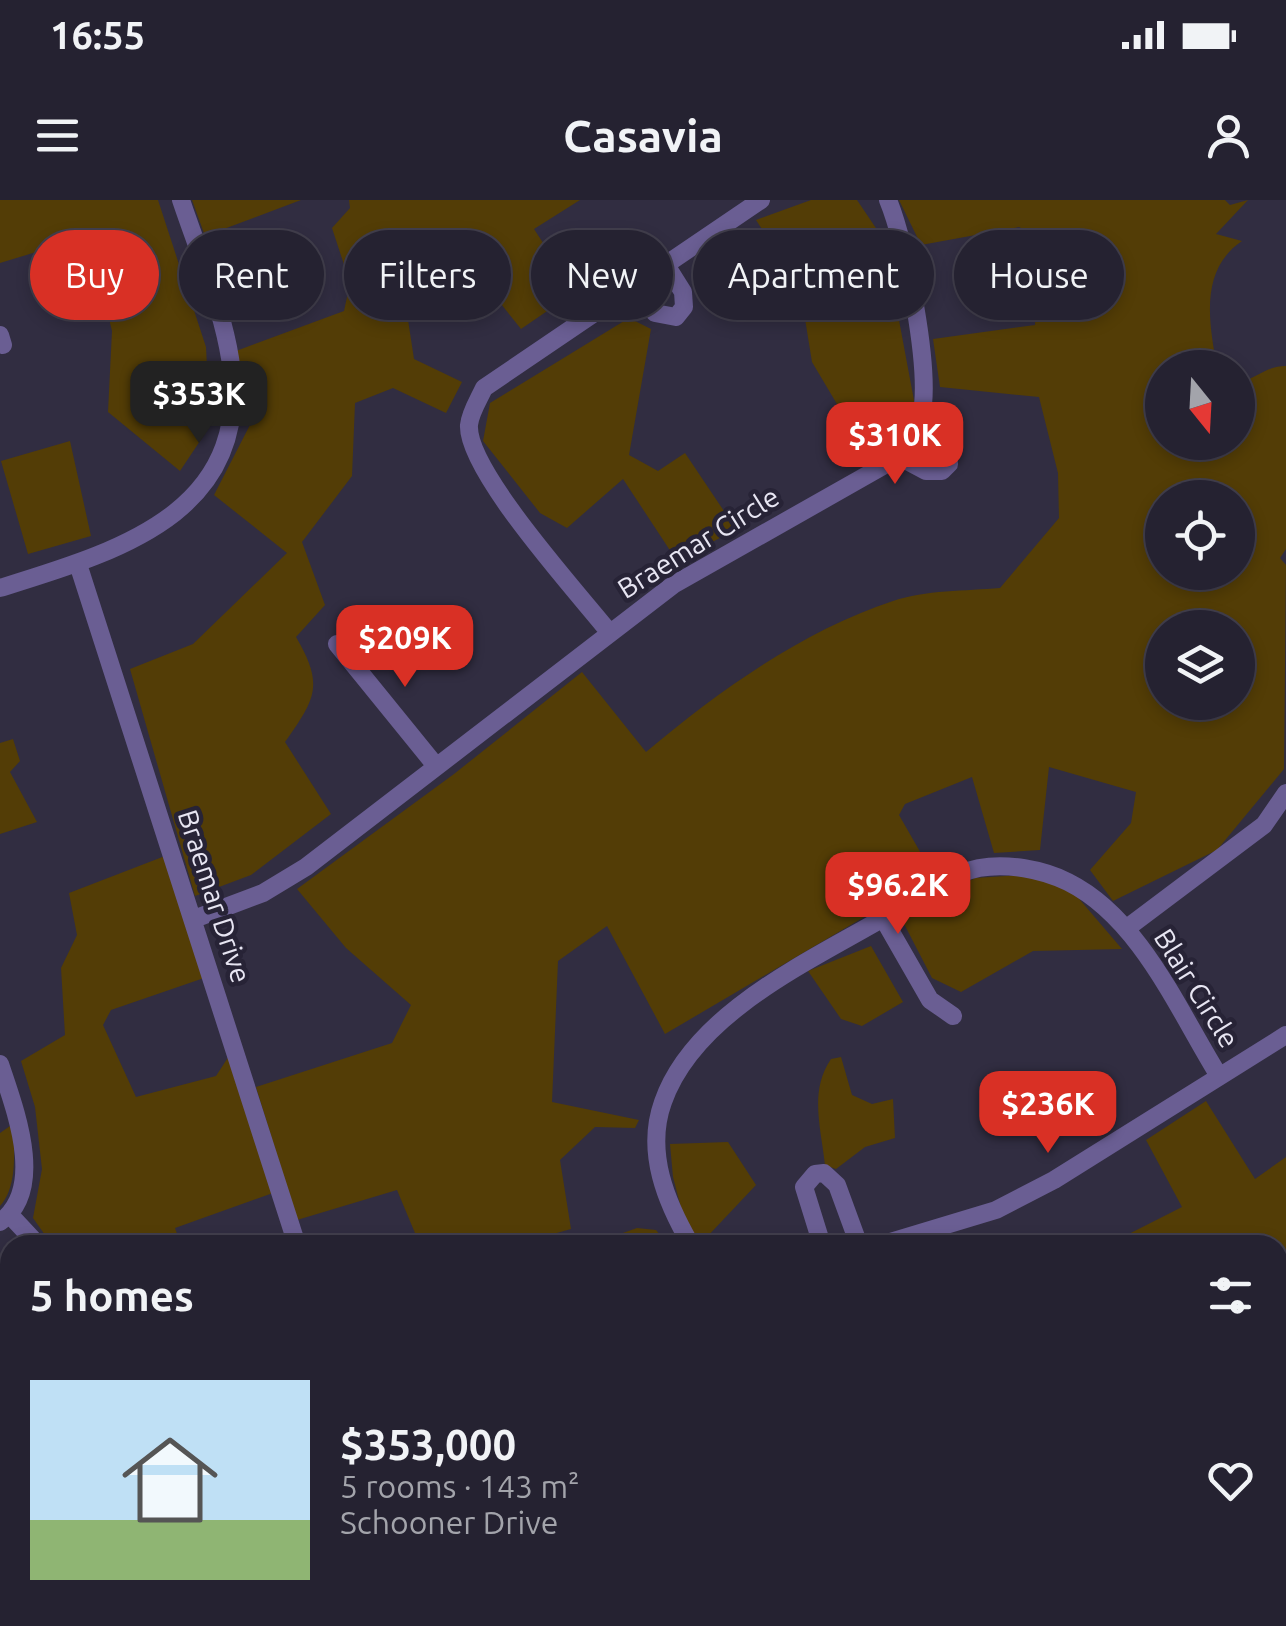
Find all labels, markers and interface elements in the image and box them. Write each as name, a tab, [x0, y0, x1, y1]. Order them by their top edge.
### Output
text: 16:55	[50, 14, 145, 56]
icon: menu	[30, 108, 85, 163]
icon: person	[1201, 108, 1256, 163]
text: Casavia	[563, 110, 723, 161]
chip: Buy	[30, 230, 159, 320]
chip: Rent	[179, 230, 324, 320]
chip: Filters	[344, 230, 511, 320]
chip: New	[531, 230, 673, 320]
chip: Apartment	[693, 230, 934, 320]
chip: House	[954, 230, 1124, 320]
north arrow	[1145, 350, 1255, 460]
map controls	[1145, 350, 1255, 720]
pin: $353K	[129, 361, 269, 446]
text: $353K	[152, 375, 246, 411]
pin: $310K	[825, 402, 965, 487]
text: $310K	[848, 416, 942, 452]
street label: Braemar Circle	[612, 480, 784, 604]
button: locate	[1145, 480, 1255, 590]
pin: $209K	[335, 605, 475, 690]
button: layers	[1145, 610, 1255, 720]
text: $209K	[358, 619, 452, 655]
street label: Braemar Drive	[172, 806, 258, 986]
pin: $96.2K	[817, 852, 979, 937]
text: $96.2K	[847, 866, 949, 902]
street label: Blair Circle	[1148, 923, 1246, 1053]
pin: $236K	[978, 1071, 1118, 1156]
text: $236K	[1001, 1085, 1095, 1121]
icon: filters	[1203, 1268, 1258, 1323]
text: 5 homes	[30, 1272, 194, 1319]
icon: home	[110, 1420, 230, 1540]
text: $353,000	[340, 1421, 516, 1468]
icon: heart	[1203, 1453, 1258, 1508]
text: 5 rooms · 143 m²	[340, 1468, 580, 1504]
text: Schooner Drive	[340, 1504, 558, 1540]

